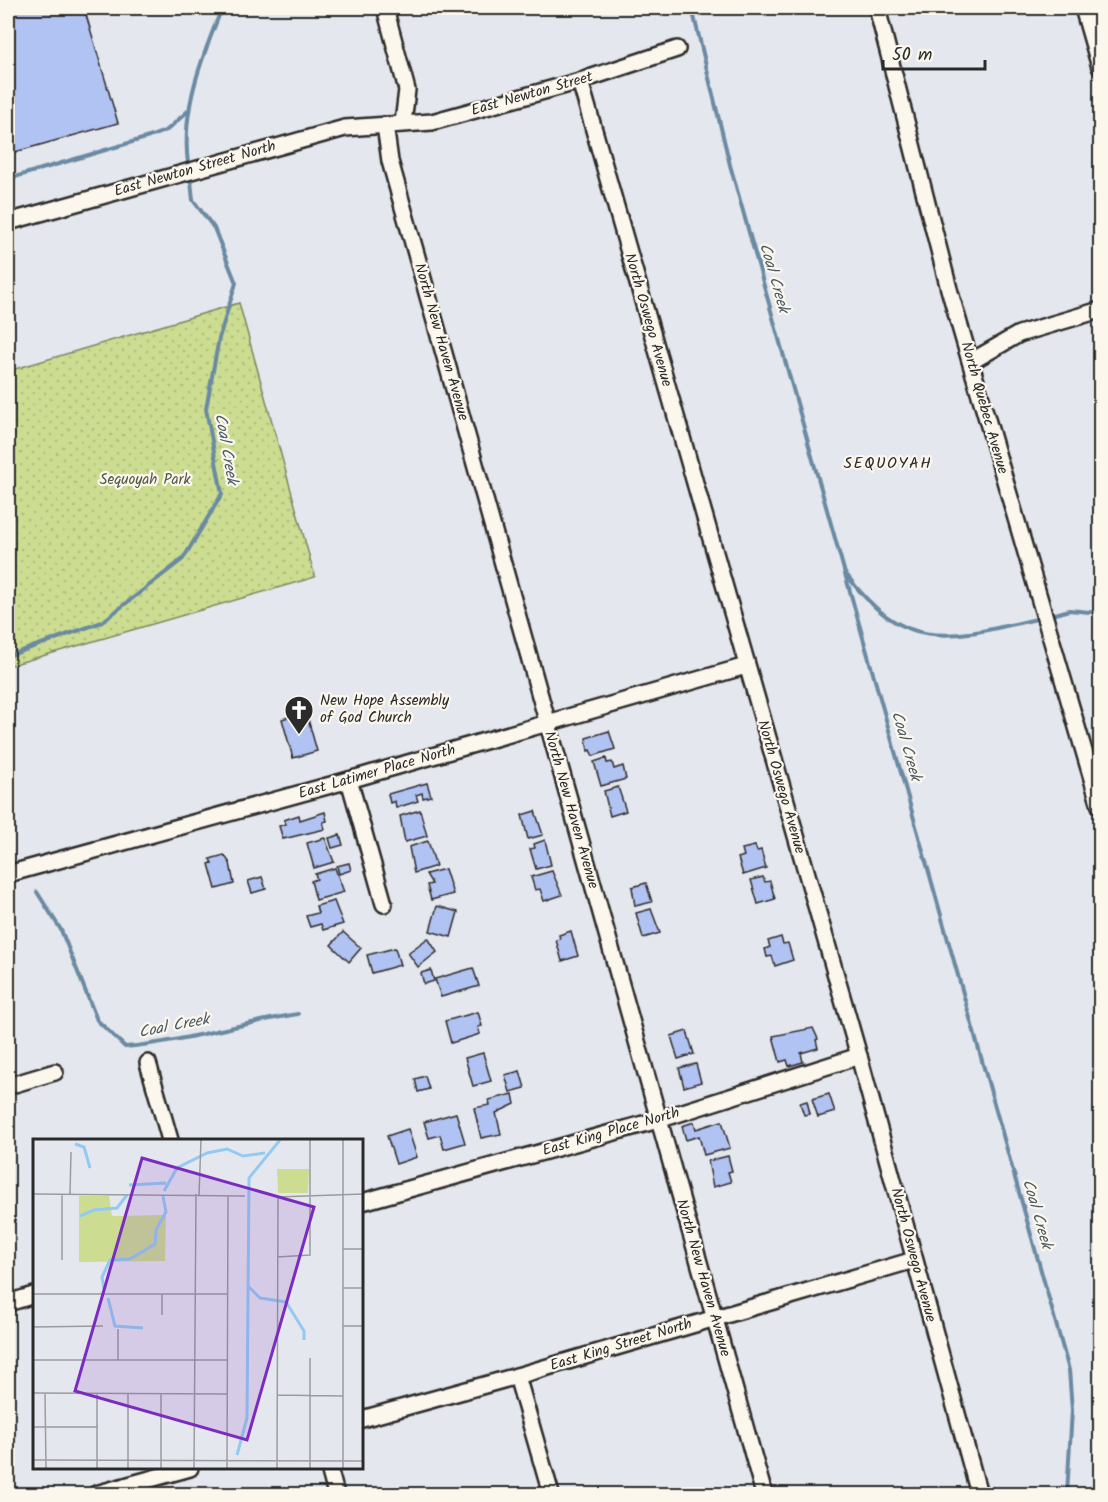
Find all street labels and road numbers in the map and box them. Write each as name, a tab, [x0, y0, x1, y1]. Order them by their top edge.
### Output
street label: East Newton Street	[468, 65, 596, 123]
street label: East Newton Street North	[111, 134, 279, 204]
street label: North Oswego Avenue	[617, 250, 679, 390]
street label: North New Haven Avenue	[407, 260, 475, 424]
street label: North Quebec Avenue	[954, 339, 1014, 477]
street label: North Oswego Avenue	[750, 717, 812, 857]
street label: North New Haven Avenue	[537, 728, 605, 892]
street label: East Latimer Place North	[296, 738, 458, 806]
street label: East King Place North	[540, 1101, 682, 1163]
street label: North Oswego Avenue	[884, 1185, 943, 1325]
street label: North New Haven Avenue	[669, 1196, 737, 1360]
street label: East King Street North	[547, 1312, 695, 1378]

